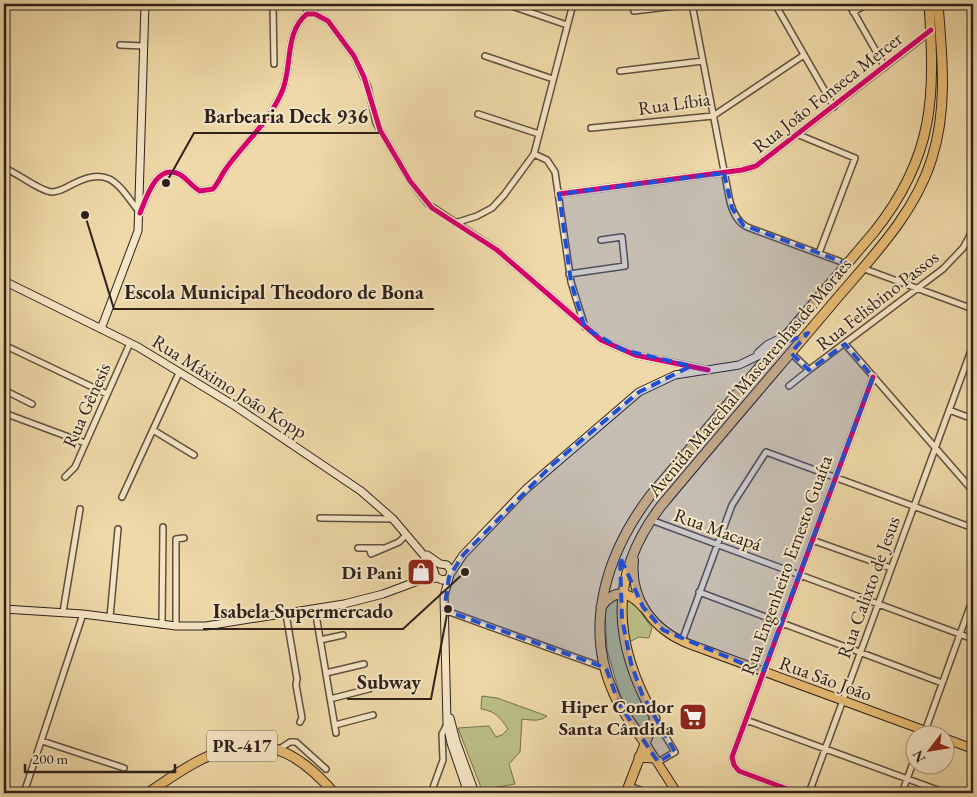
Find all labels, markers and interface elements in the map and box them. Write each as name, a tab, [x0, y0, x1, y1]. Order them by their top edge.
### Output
street label: Rua João Fonseca Mercer	[747, 26, 908, 159]
street label: Rua Líbia	[636, 86, 712, 121]
callout: Barbearia Deck 936	[194, 98, 379, 133]
text: Barbearia Deck 936	[204, 103, 369, 129]
street label: Rua Felisbino Passos	[811, 245, 944, 356]
street label: Avenida Marechal Mascarenhas de Moraes	[641, 252, 857, 503]
callout: Escola Municipal Theodoro de Bona	[114, 274, 434, 309]
text: Escola Municipal Theodoro de Bona	[124, 279, 424, 305]
street label: Rua Máximo João Kopp	[147, 329, 312, 444]
street label: Rua Gênesis	[57, 359, 116, 452]
street label: Rua Engenheiro Ernesto Guaíta	[735, 451, 838, 679]
street label: Rua Macapá	[671, 502, 765, 557]
street label: Rua Calixto de Jesus	[831, 513, 906, 662]
shop icon: Di Pani	[406, 557, 436, 587]
place label: Di Pani	[342, 560, 402, 585]
callout: Isabela Supermercado	[203, 594, 403, 629]
text: Isabela Supermercado	[213, 598, 393, 624]
street label: Rua São João	[776, 650, 876, 707]
callout: Subway	[347, 664, 431, 699]
text: Subway	[357, 669, 421, 695]
place label: Hiper Condor Santa Cândida	[559, 694, 675, 741]
supermarket icon: Hiper Condor Santa Cândida	[678, 702, 708, 732]
north arrow	[904, 724, 954, 774]
road number: PR-417	[207, 730, 277, 761]
scale bar	[25, 742, 175, 774]
text: N	[908, 747, 929, 766]
text: 200 m	[32, 749, 69, 768]

